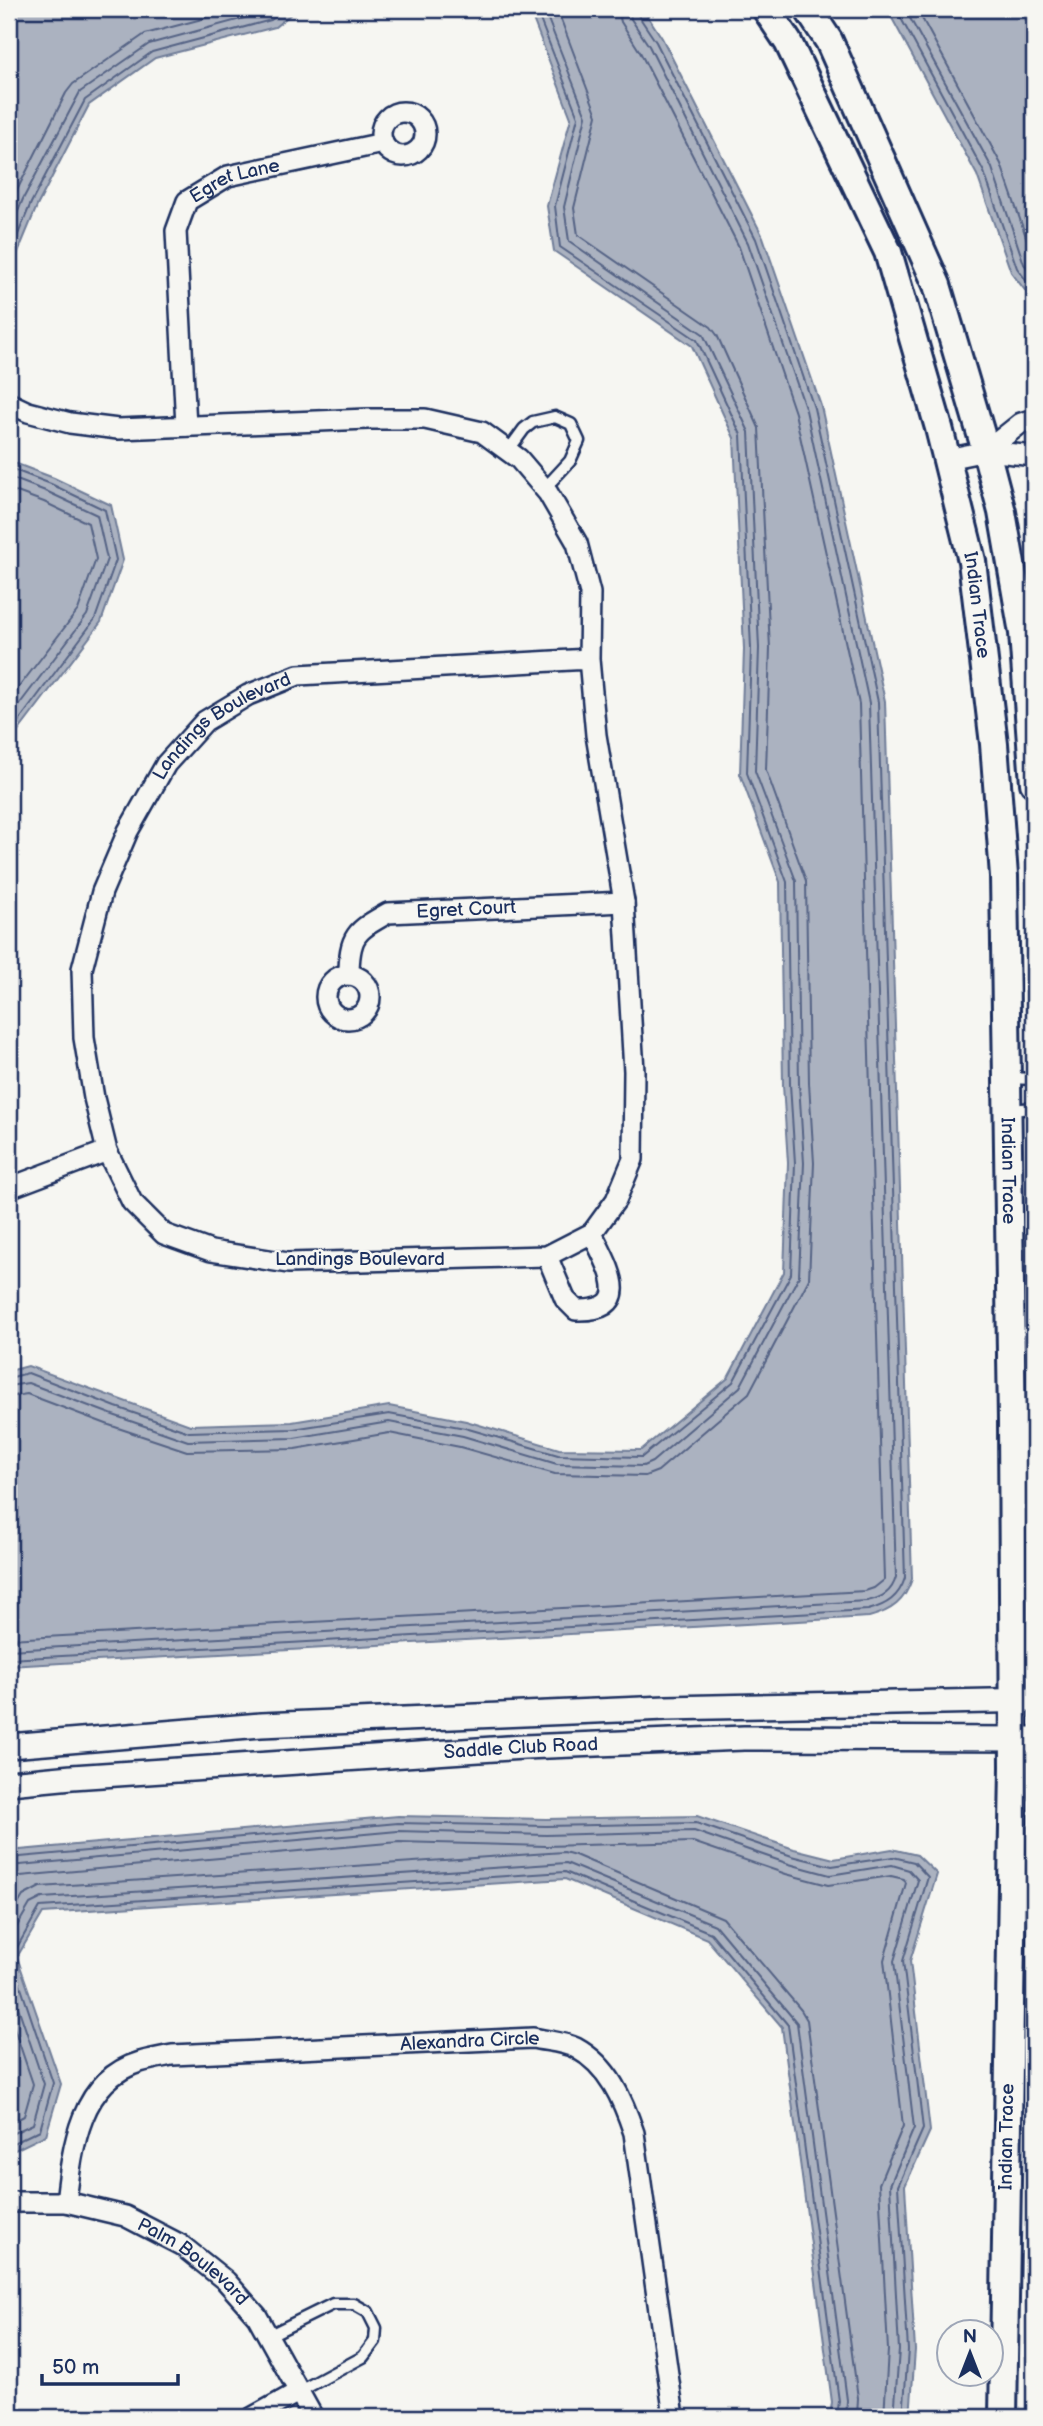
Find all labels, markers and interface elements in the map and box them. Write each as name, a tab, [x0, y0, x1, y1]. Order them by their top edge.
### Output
street label: Egret Lane	[185, 154, 282, 208]
street label: Indian Trace	[959, 549, 995, 660]
street label: Landings Boulevard	[148, 668, 294, 784]
street label: Egret Court	[416, 896, 517, 923]
street label: Indian Trace	[996, 1117, 1021, 1224]
street label: Landings Boulevard	[275, 1248, 445, 1271]
street label: Saddle Club Road	[443, 1732, 599, 1764]
street label: Alexandra Circle	[400, 2026, 542, 2056]
street label: Indian Trace	[995, 2083, 1019, 2191]
street label: Palm Boulevard	[134, 2213, 254, 2310]
north arrow	[934, 2318, 1004, 2388]
text: N	[963, 2326, 977, 2349]
scale bar	[42, 2342, 178, 2386]
text: 50 m	[52, 2355, 99, 2380]

